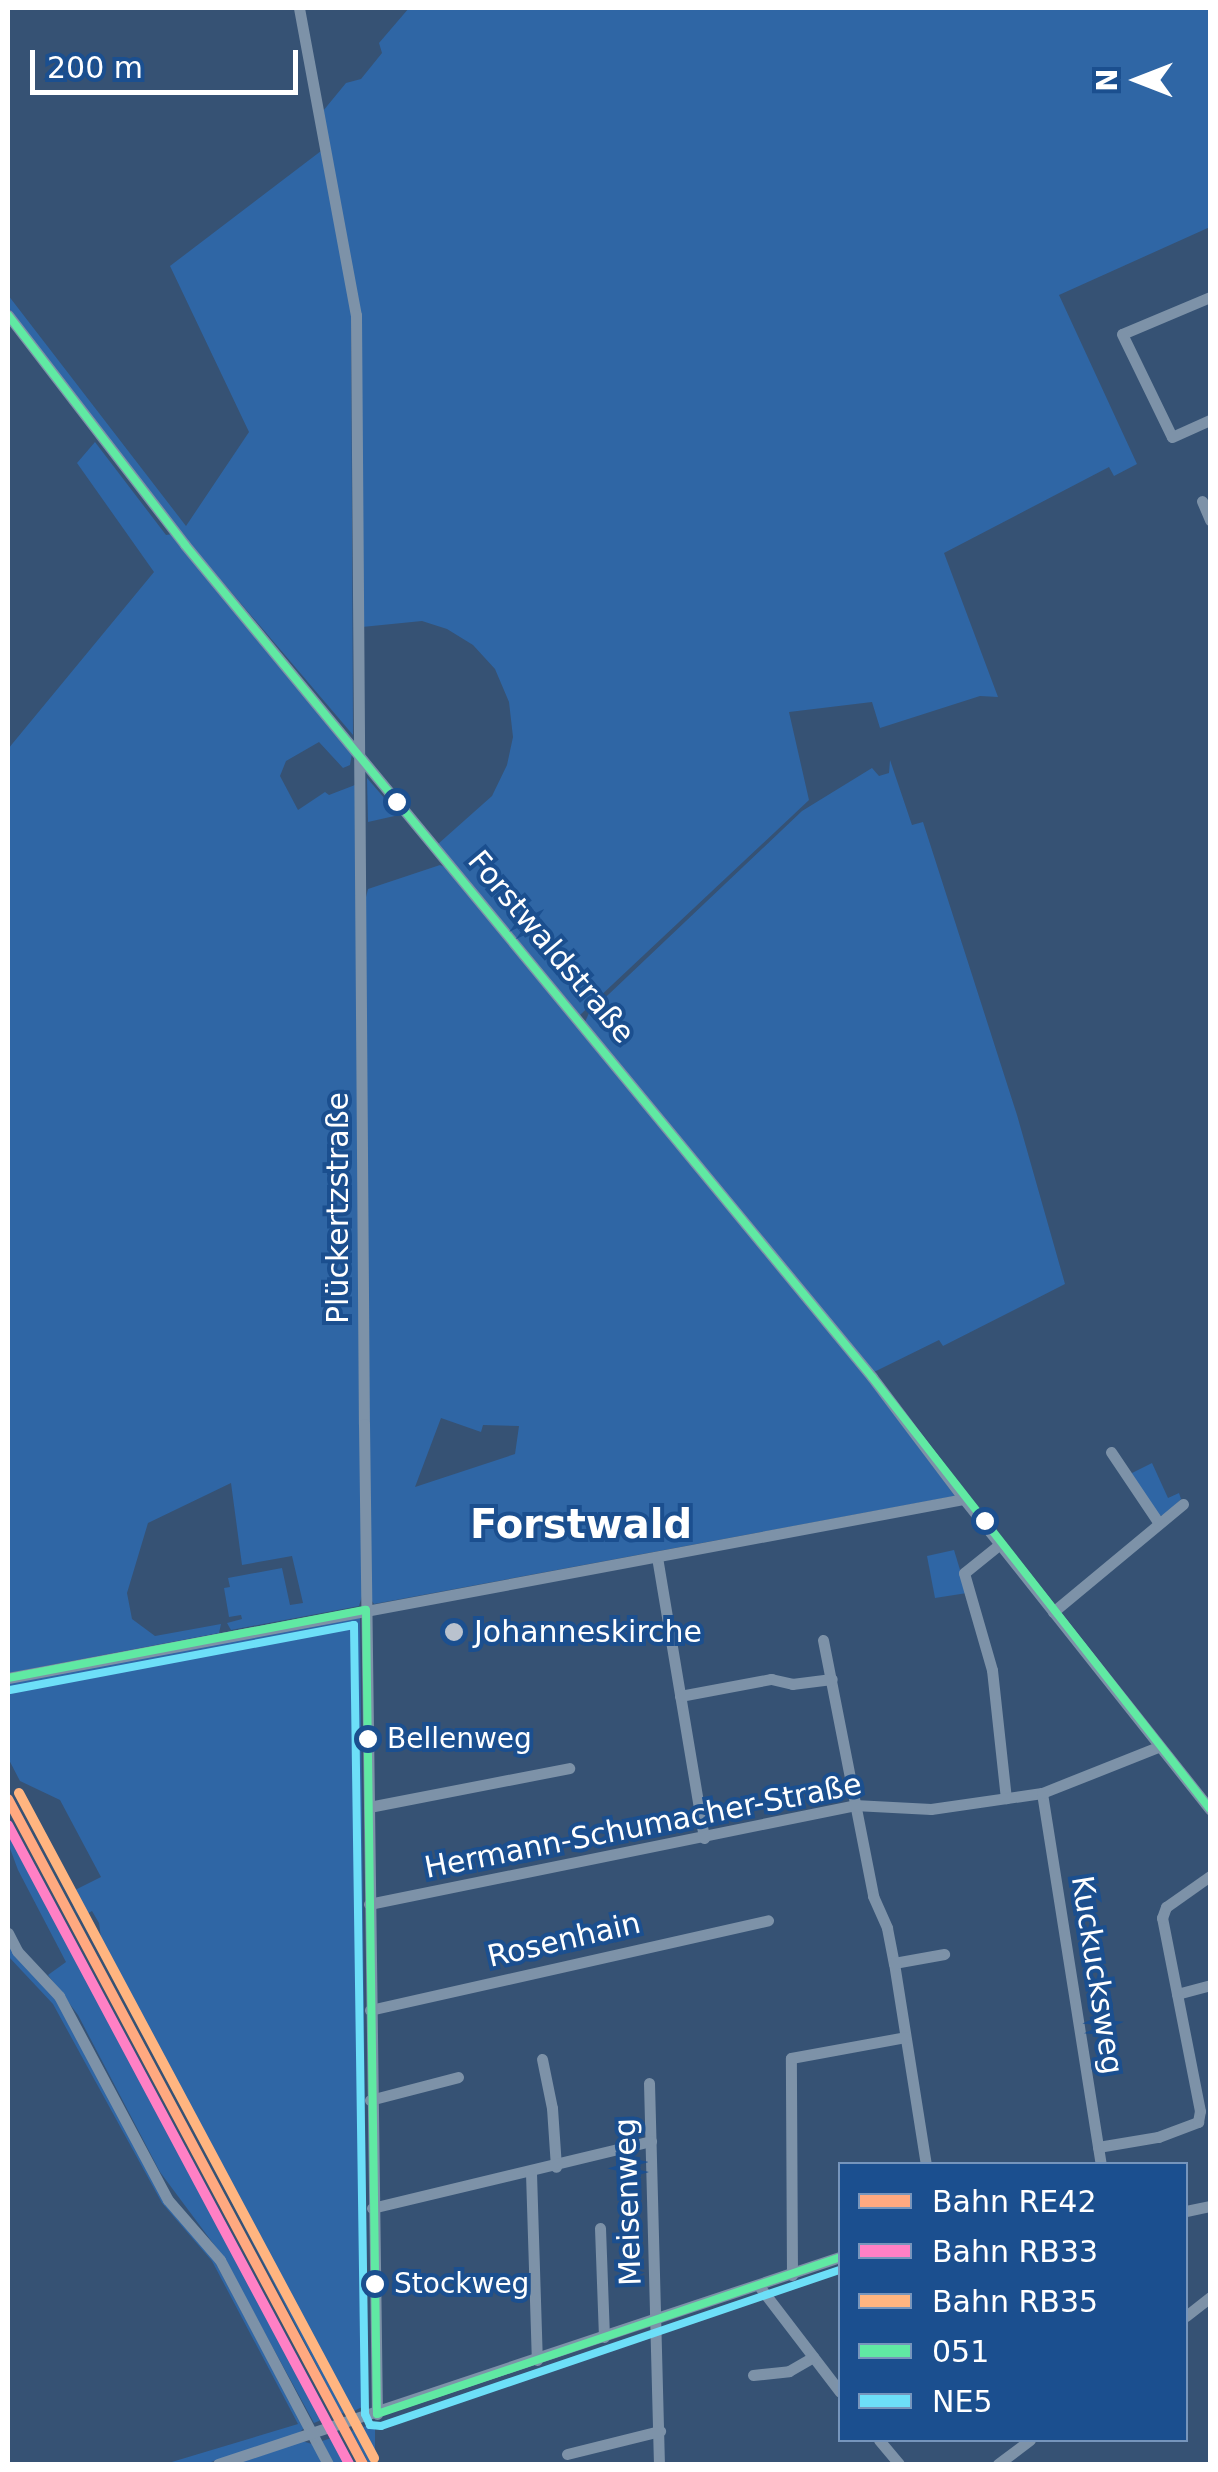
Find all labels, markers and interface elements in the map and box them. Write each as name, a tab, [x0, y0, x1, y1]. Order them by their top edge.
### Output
scale bar	[35, 30, 302, 92]
north arrow	[1088, 30, 1188, 130]
text: 200 m	[47, 50, 143, 85]
text: N	[1091, 68, 1124, 92]
unlabelled marker	[387, 792, 407, 812]
street label: Forstwaldstraße	[460, 843, 642, 1051]
street label: Plückertzstraße	[320, 1092, 356, 1324]
district label: Forstwald	[470, 1500, 692, 1548]
unlabelled marker	[975, 1511, 995, 1531]
place label: Johanneskirche	[474, 1614, 702, 1650]
marker: Johanneskirche	[443, 1621, 465, 1643]
place label: Bellenweg	[387, 1722, 532, 1756]
marker: Bellenweg	[358, 1729, 378, 1749]
street label: Hermann-Schumacher-Straße	[421, 1766, 865, 1886]
street label: Kuckucksweg	[1064, 1873, 1130, 2077]
street label: Rosenhain	[484, 1905, 644, 1975]
street label: Meisenweg	[607, 2118, 649, 2286]
legend	[838, 2162, 1188, 2442]
text: Bahn RE42	[932, 2184, 1097, 2219]
text: Bahn RB33	[932, 2234, 1098, 2269]
place label: Stockweg	[394, 2267, 529, 2301]
marker: Stockweg	[365, 2274, 385, 2294]
text: Bahn RB35	[932, 2284, 1098, 2319]
text: 051	[932, 2334, 989, 2369]
text: NE5	[932, 2384, 992, 2419]

